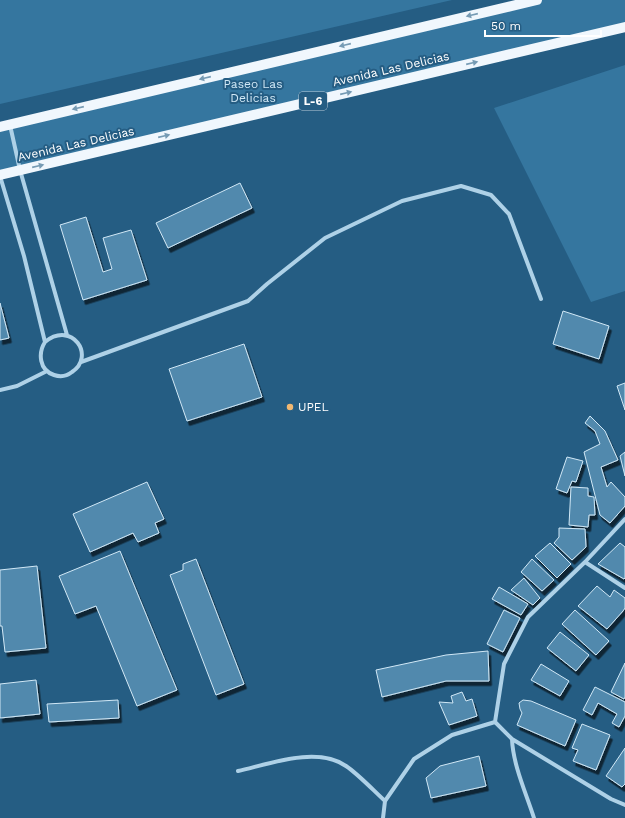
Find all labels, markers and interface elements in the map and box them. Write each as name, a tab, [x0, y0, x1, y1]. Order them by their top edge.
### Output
scale bar	[485, 12, 601, 38]
one-way arrow	[465, 13, 478, 19]
text: 50 m	[491, 19, 521, 33]
one-way arrow	[339, 43, 351, 49]
street label: Avenida Las Delicias	[331, 49, 451, 89]
one-way arrow	[466, 60, 478, 66]
one-way arrow	[199, 76, 211, 82]
park label: Paseo Las Delicias	[224, 77, 282, 105]
one-way arrow	[339, 90, 352, 96]
road number: L-6	[299, 92, 327, 110]
one-way arrow	[72, 106, 85, 112]
street label: Avenida Las Delicias	[16, 124, 136, 164]
one-way arrow	[158, 133, 171, 139]
one-way arrow	[32, 163, 44, 169]
place label: UPEL	[298, 400, 329, 414]
marker: UPEL	[285, 402, 295, 412]

